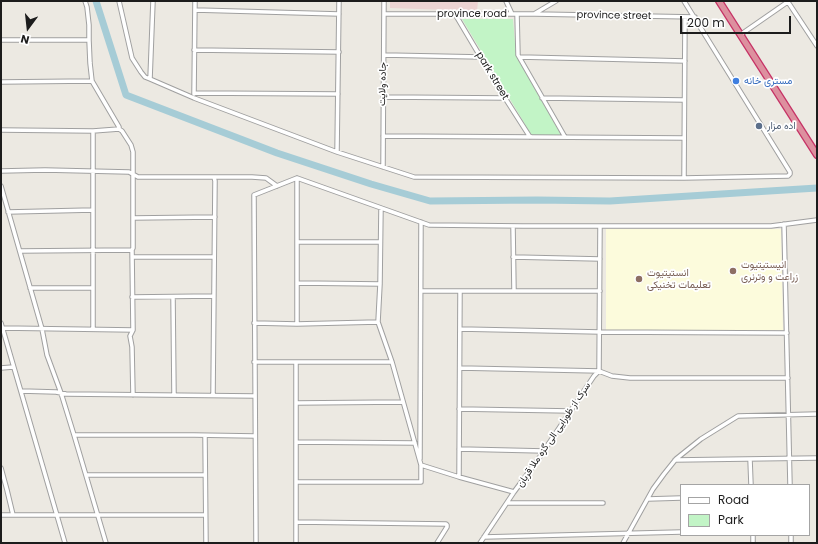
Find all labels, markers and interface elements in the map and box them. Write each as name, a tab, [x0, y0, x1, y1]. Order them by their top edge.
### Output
north arrow	[8, 8, 48, 48]
street label: province road	[437, 8, 507, 20]
scale bar	[682, 8, 793, 34]
street label: province street	[576, 9, 652, 23]
text: 200 m	[687, 14, 725, 31]
text: N	[19, 31, 31, 48]
street label: park street	[473, 50, 511, 102]
street label: جاده ولایت	[377, 62, 389, 106]
place label: مستری خانه	[744, 75, 792, 87]
marker: مستری خانه	[731, 76, 741, 86]
place label: اده مزار	[767, 120, 796, 132]
marker: اده مزار	[754, 121, 764, 131]
place label: انیستیتیوت زراعت و وترنری	[741, 259, 798, 282]
marker: انیستیتیوت زراعت و وترنری	[728, 266, 738, 276]
place label: انستیتیوت تعلیمات تخنیکی	[647, 267, 711, 290]
marker: انستیتیوت تعلیمات تخنیکی	[634, 274, 644, 284]
street label: سرک از ظورایی الی گزه ملا قربان	[514, 380, 594, 490]
legend	[680, 484, 810, 536]
text: Road	[718, 491, 749, 508]
text: Park	[718, 511, 744, 528]

